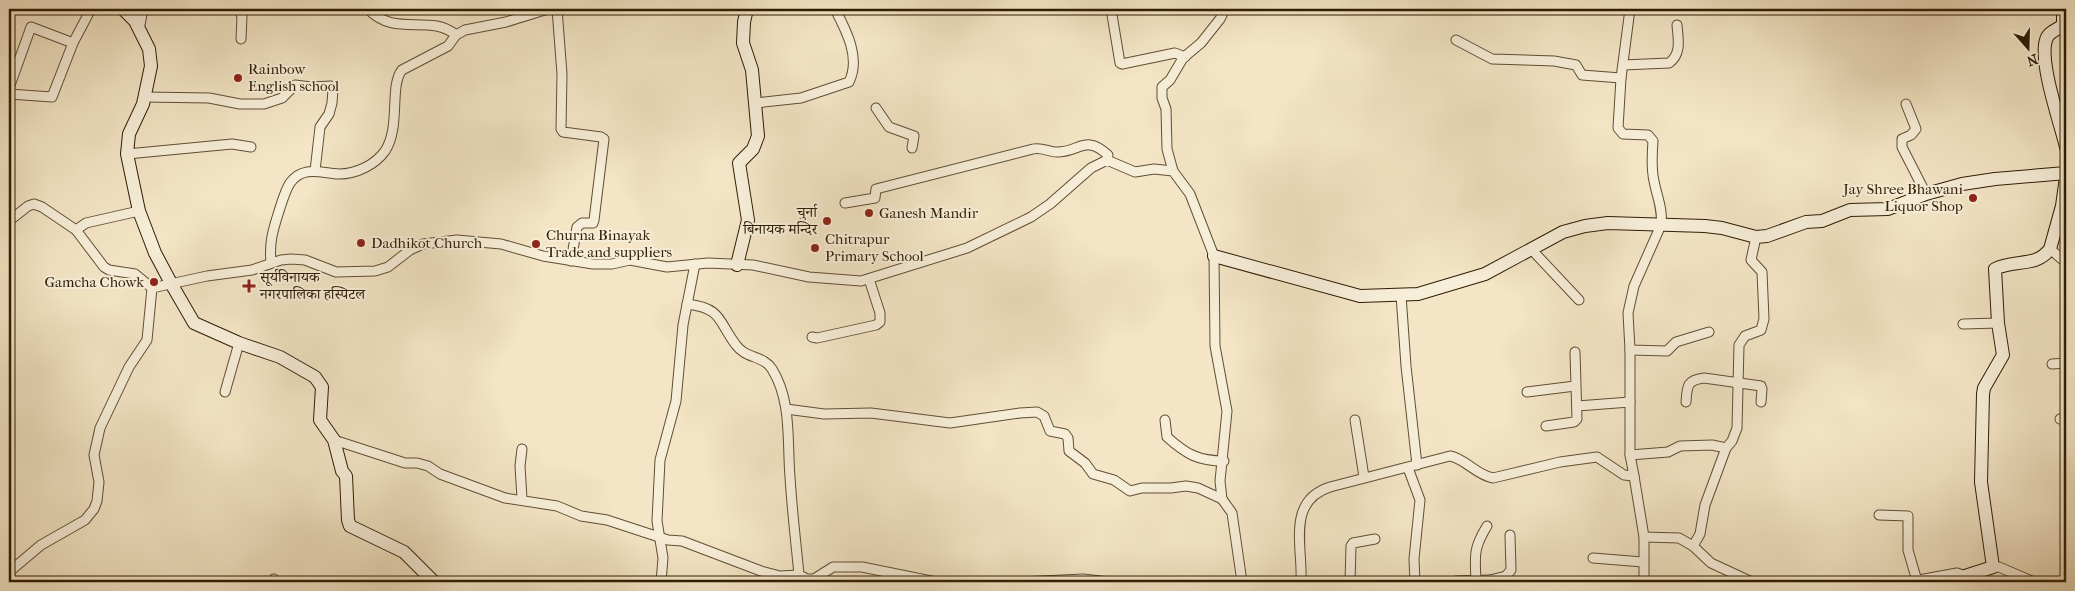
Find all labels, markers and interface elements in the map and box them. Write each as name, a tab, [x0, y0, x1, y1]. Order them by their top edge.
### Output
north arrow	[2002, 22, 2052, 72]
text: N	[2024, 50, 2040, 70]
place label: Rainbow English school	[248, 60, 339, 95]
marker: Rainbow English school	[232, 72, 244, 84]
place label: Jay Shree Bhawani Liquor Shop	[1842, 180, 1964, 215]
marker: Jay Shree Bhawani Liquor Shop	[1967, 192, 1979, 204]
place label: चुर्ना बिनायक मन्दिर	[742, 203, 818, 238]
place label: Ganesh Mandir	[879, 204, 979, 222]
marker: Ganesh Mandir	[863, 207, 875, 219]
marker: चुर्ना बिनायक मन्दिर	[821, 215, 833, 227]
place label: Churna Binayak Trade and suppliers	[546, 226, 673, 261]
place label: Chitrapur Primary School	[825, 230, 924, 265]
place label: Dadhikot Church	[371, 234, 483, 252]
marker: Dadhikot Church	[355, 237, 367, 249]
marker: Churna Binayak Trade and suppliers	[530, 238, 542, 250]
marker: Chitrapur Primary School	[809, 242, 821, 254]
place label: सूर्यविनायक नगरपालिका हस्पिटल	[259, 268, 366, 303]
place label: Gamcha Chowk	[44, 273, 144, 291]
marker: Gamcha Chowk	[148, 276, 160, 288]
marker: सूर्यविनायक नगरपालिका हस्पिटल	[242, 279, 256, 293]

